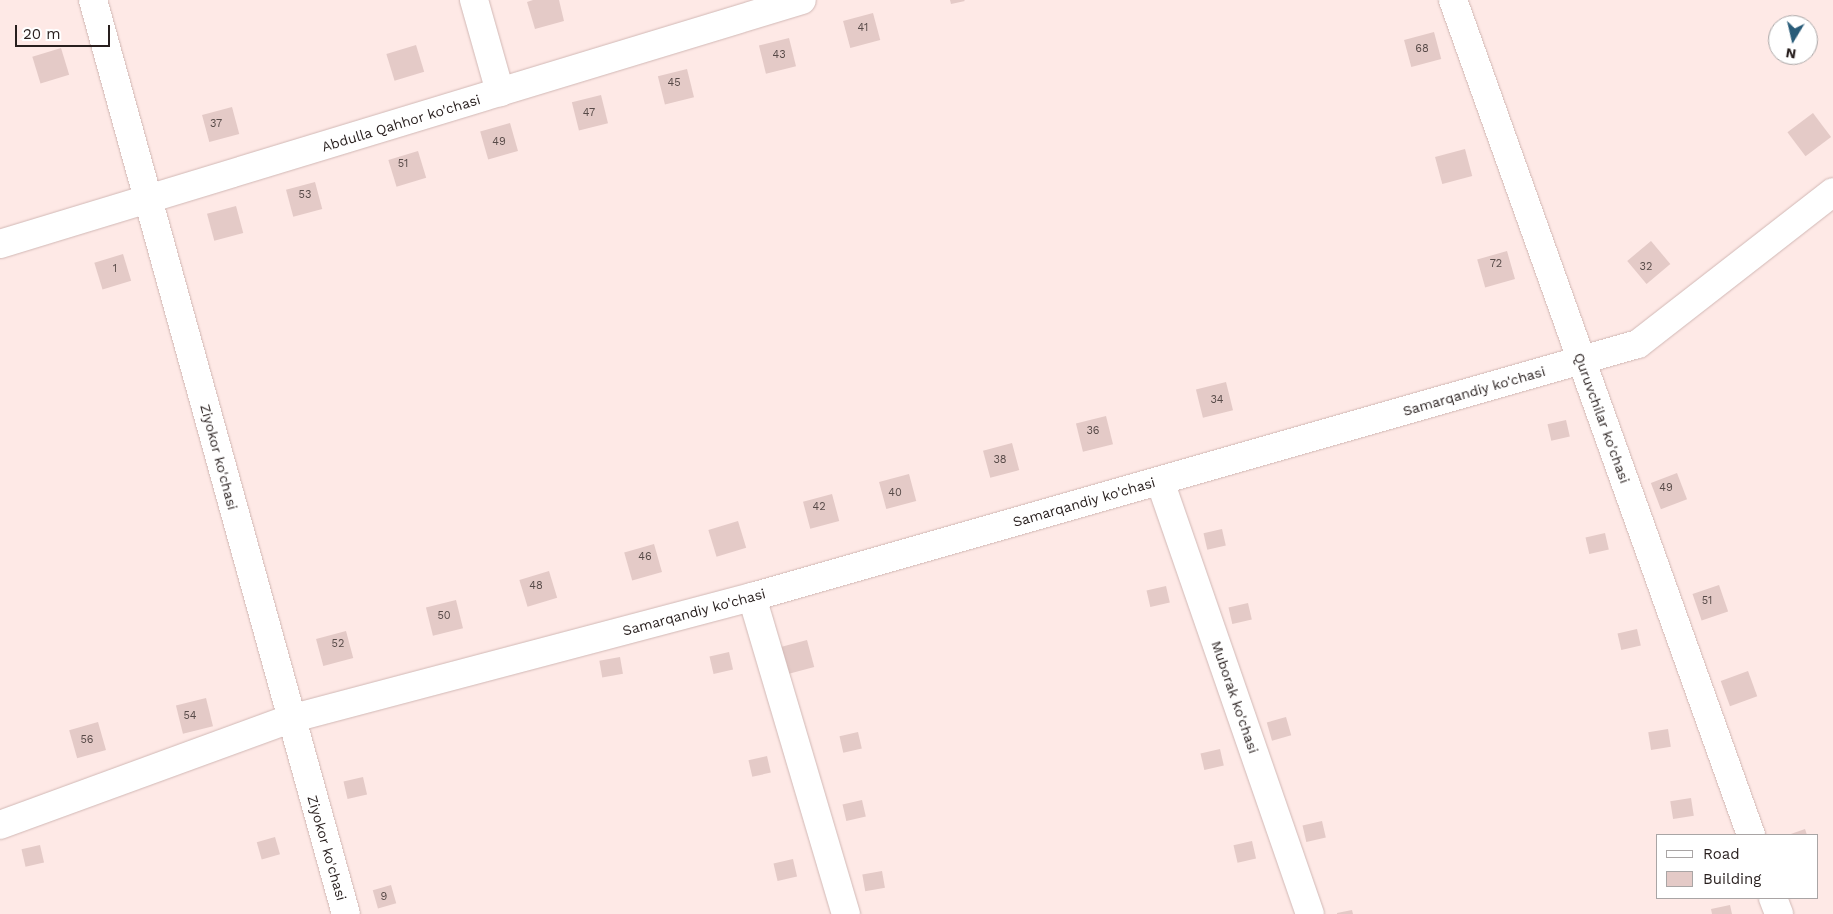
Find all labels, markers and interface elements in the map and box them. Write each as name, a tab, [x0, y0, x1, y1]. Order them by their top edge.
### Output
scale bar	[18, 15, 112, 47]
north arrow	[1768, 15, 1818, 65]
house number: 41	[858, 21, 868, 35]
text: 20 m	[23, 25, 61, 43]
house number: 68	[1415, 42, 1429, 56]
text: N	[1784, 45, 1797, 63]
house number: 43	[772, 48, 786, 62]
house number: 45	[667, 76, 681, 90]
street label: Abdulla Qahhor ko'chasi	[319, 91, 483, 155]
house number: 47	[583, 106, 595, 120]
house number: 37	[210, 117, 222, 131]
house number: 49	[492, 135, 506, 149]
house number: 51	[398, 157, 408, 171]
house number: 53	[299, 188, 311, 202]
house number: 72	[1490, 257, 1502, 271]
house number: 32	[1640, 260, 1652, 274]
house number: 1	[113, 262, 117, 276]
street label: Quruvchilar ko'chasi	[1571, 350, 1633, 486]
street label: Samarqandiy ko'chasi	[1401, 363, 1547, 419]
house number: 34	[1210, 393, 1224, 407]
street label: Ziyokor ko'chasi	[197, 402, 241, 512]
house number: 36	[1086, 424, 1100, 438]
house number: 38	[993, 453, 1007, 467]
street label: Samarqandiy ko'chasi	[1011, 474, 1157, 530]
house number: 49	[1659, 481, 1673, 495]
house number: 40	[888, 486, 902, 500]
house number: 42	[812, 500, 826, 514]
house number: 46	[638, 550, 652, 564]
house number: 48	[529, 579, 543, 593]
street label: Samarqandiy ko'chasi	[620, 585, 768, 639]
house number: 51	[1702, 594, 1712, 608]
house number: 50	[437, 609, 451, 623]
house number: 52	[332, 637, 344, 651]
street label: Muborak ko'chasi	[1208, 638, 1262, 756]
house number: 54	[183, 709, 197, 723]
house number: 56	[80, 733, 94, 747]
street label: Ziyokor ko'chasi	[304, 793, 350, 903]
legend	[1656, 834, 1818, 899]
text: Road	[1703, 845, 1740, 863]
text: Building	[1703, 870, 1761, 888]
house number: 9	[381, 890, 387, 904]

